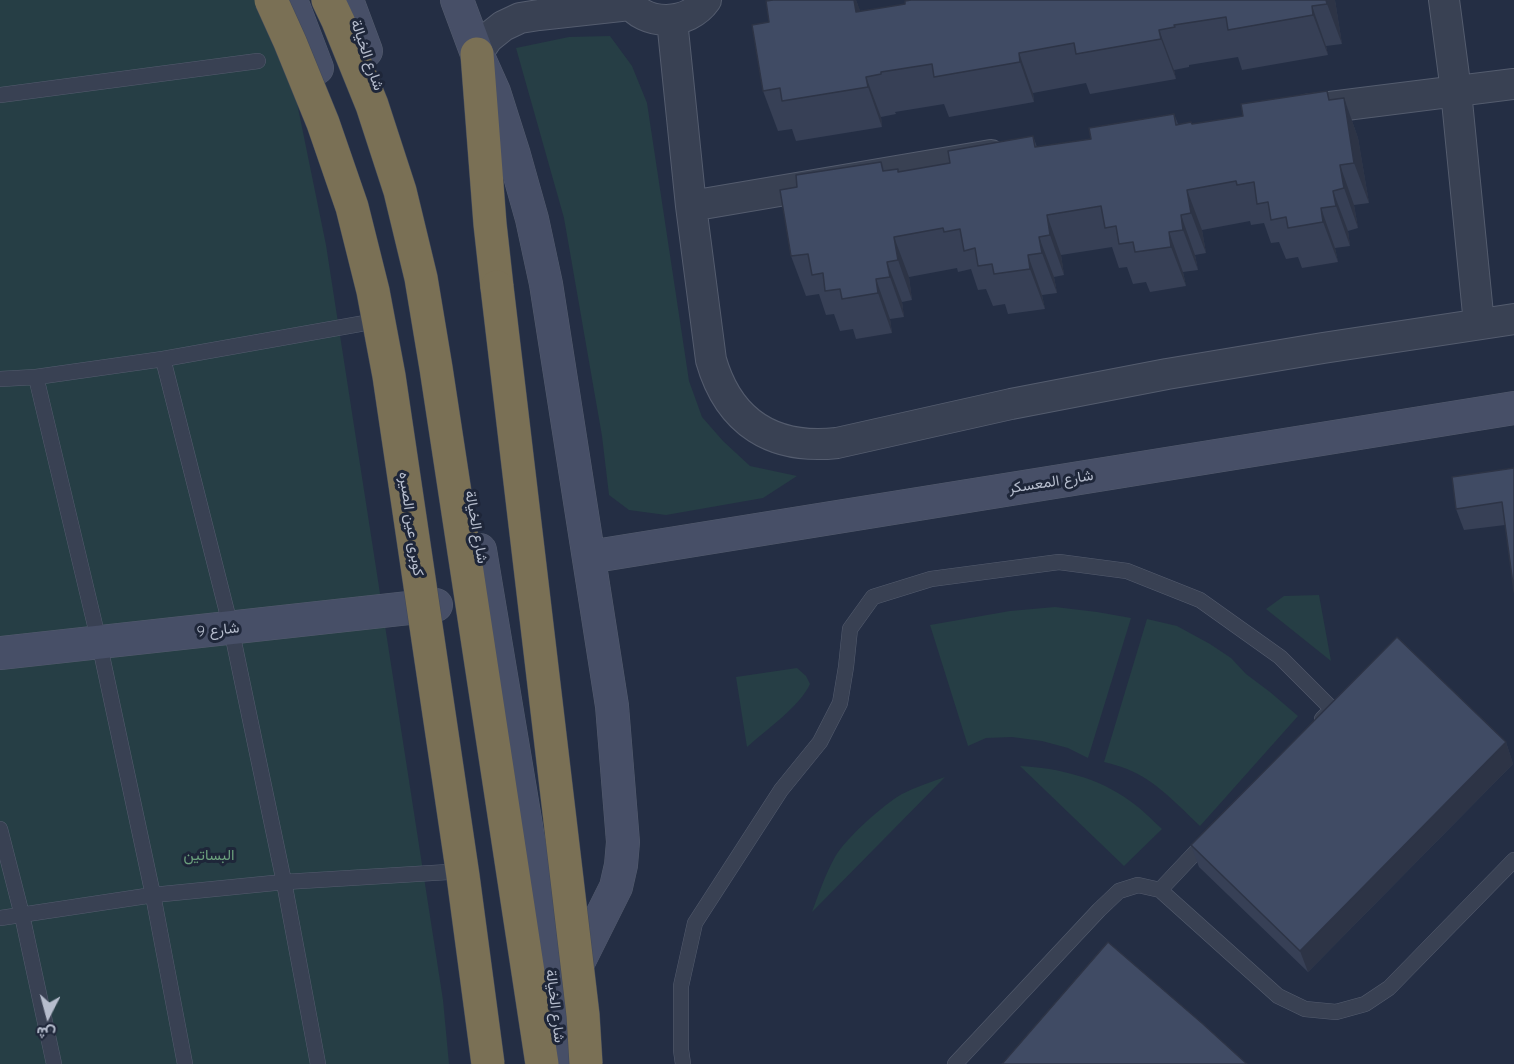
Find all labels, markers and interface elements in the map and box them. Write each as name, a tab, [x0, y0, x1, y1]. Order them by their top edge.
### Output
street label: شارع الخيالة	[346, 17, 388, 93]
street label: شارع المعسكر	[1007, 466, 1095, 498]
street label: كوبرى عين الصيره	[395, 471, 427, 577]
street label: شارع الخيالة	[461, 489, 491, 565]
street label: شارع 9	[196, 619, 240, 641]
park label: البساتين	[184, 846, 234, 864]
street label: شارع الخيالة	[542, 968, 568, 1044]
north arrow	[18, 986, 78, 1046]
text: ش	[36, 1023, 57, 1045]

